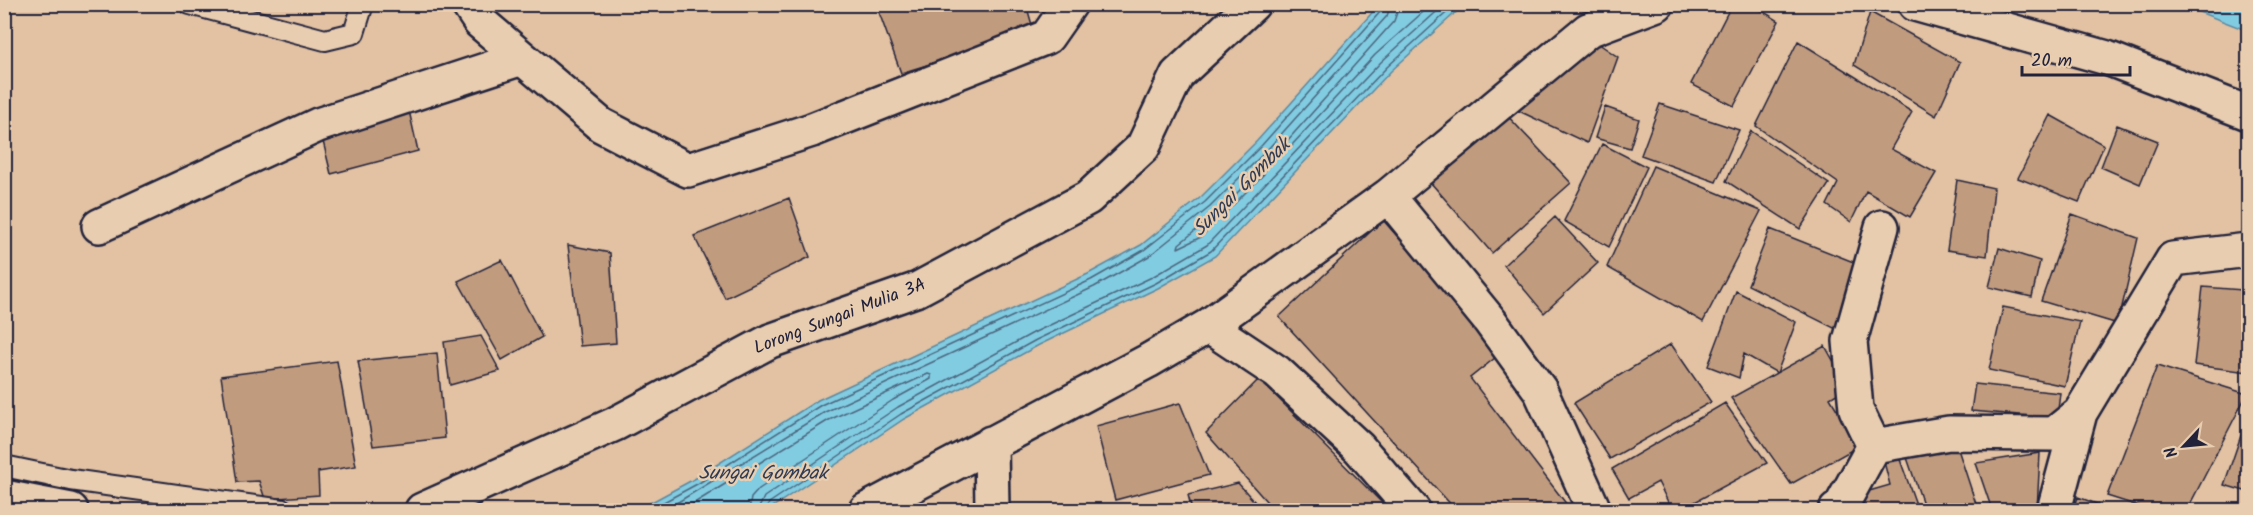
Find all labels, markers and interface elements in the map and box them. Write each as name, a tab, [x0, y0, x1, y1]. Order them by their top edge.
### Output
scale bar	[2022, 39, 2130, 77]
text: 20 m	[2031, 47, 2072, 76]
water label: Sungai Gombak	[1185, 129, 1301, 245]
street label: Lorong Sungai Mulia 3A	[750, 271, 930, 363]
north arrow	[2154, 416, 2214, 476]
text: N	[2158, 442, 2185, 462]
water label: Sungai Gombak	[698, 458, 830, 490]

